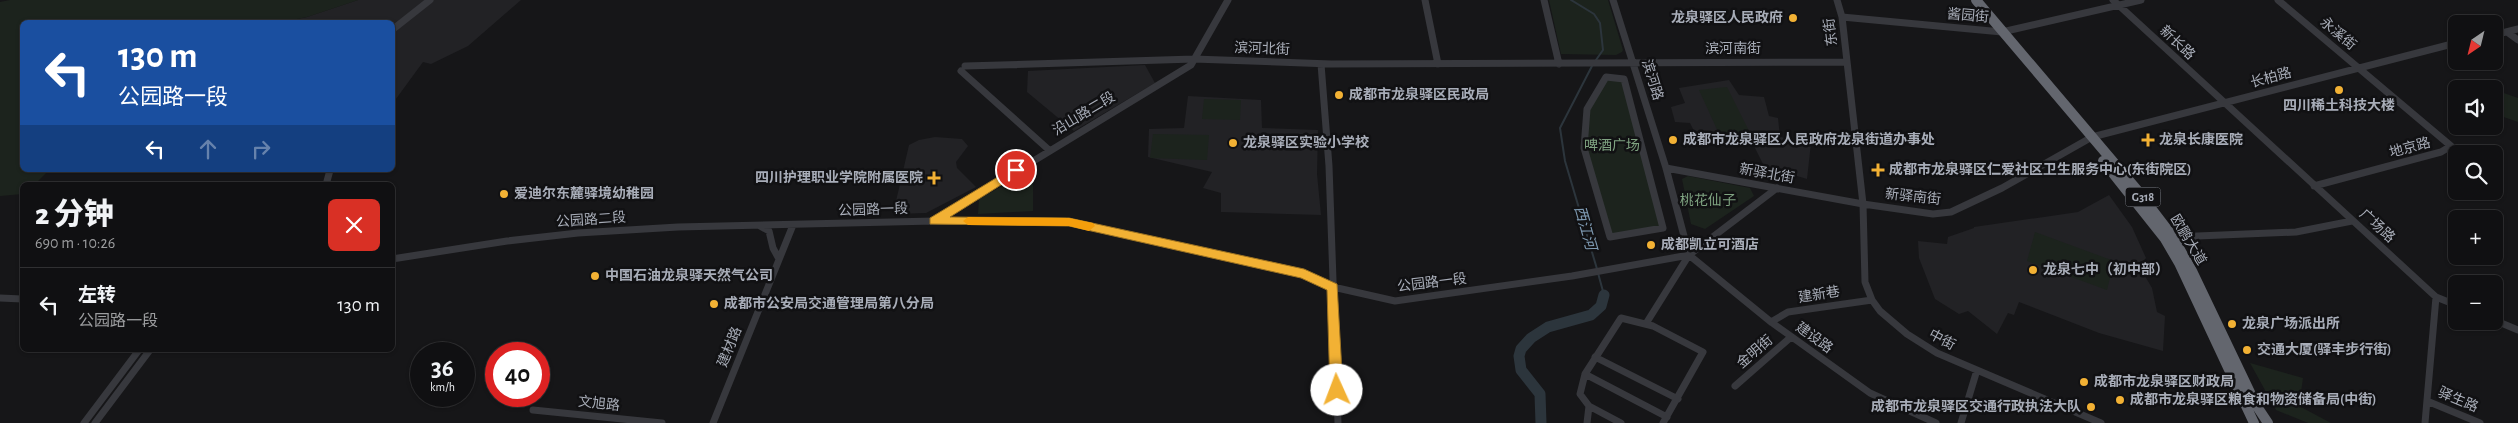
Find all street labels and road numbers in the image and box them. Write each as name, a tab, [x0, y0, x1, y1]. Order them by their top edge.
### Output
street label: 酱园街	[1946, 5, 1990, 25]
street label: 永溪街	[2317, 14, 2359, 53]
street label: 东街	[1821, 17, 1840, 47]
street label: 新长路	[2157, 23, 2198, 62]
street label: 滨河北街	[1234, 39, 1290, 57]
street label: 滨河南街	[1705, 41, 1761, 56]
street label: 滨河路	[1639, 58, 1666, 102]
street label: 长柏路	[2249, 65, 2293, 90]
street label: 沿山路二段	[1050, 89, 1118, 138]
street label: 地京路	[2388, 135, 2432, 160]
street label: 新驿北街	[1738, 160, 1796, 186]
street label: 新驿南街	[1884, 186, 1942, 207]
road number: G318	[2126, 188, 2160, 206]
street label: 公园路一段	[838, 201, 908, 218]
street label: 广场路	[2357, 206, 2398, 245]
street label: 公园路二段	[556, 210, 626, 229]
street label: 欧鹏大道	[2168, 212, 2209, 268]
street label: 公园路一段	[1396, 271, 1468, 294]
street label: 建新巷	[1797, 284, 1841, 305]
street label: 建设路	[1793, 319, 1836, 356]
street label: 建材路	[714, 324, 744, 369]
street label: 中街	[1926, 326, 1958, 353]
street label: 金明街	[1734, 332, 1775, 371]
street label: 驿生路	[2436, 384, 2480, 415]
street label: 文旭路	[577, 394, 621, 413]

